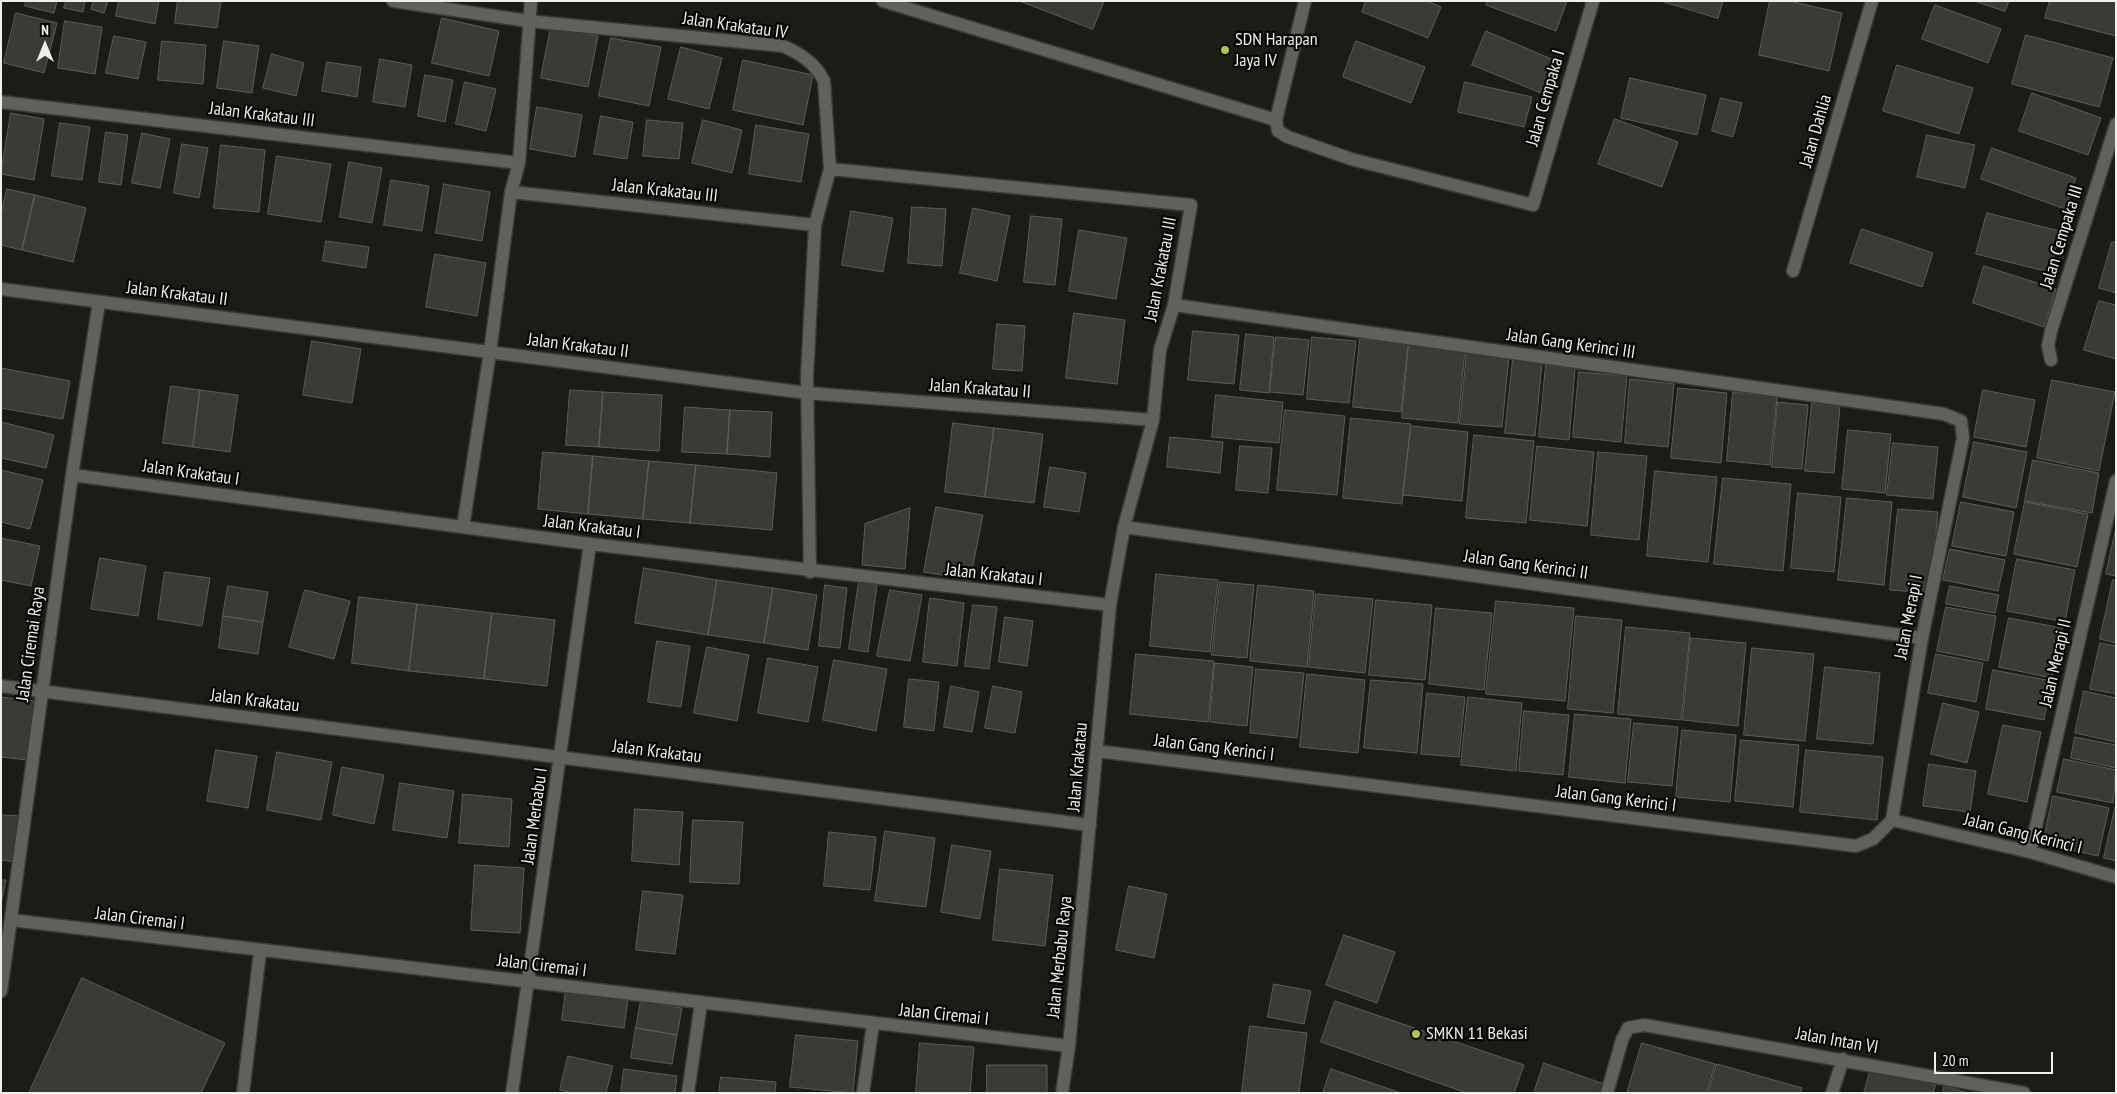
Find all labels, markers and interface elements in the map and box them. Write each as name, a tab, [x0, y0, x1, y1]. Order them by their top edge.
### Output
street label: Jalan Krakatau IV	[681, 8, 789, 44]
north arrow	[20, 20, 70, 70]
text: N	[41, 21, 49, 39]
place label: SDN Harapan Jaya IV	[1235, 29, 1318, 72]
marker: SDN Harapan Jaya IV	[1219, 44, 1231, 56]
street label: Jalan Cempaka I	[1522, 48, 1570, 148]
street label: Jalan Dahlia	[1795, 92, 1837, 170]
street label: Jalan Krakatau III	[208, 98, 316, 132]
street label: Jalan Krakatau III	[611, 175, 719, 207]
street label: Jalan Cempaka III	[2036, 183, 2088, 291]
street label: Jalan Krakatau III	[1140, 215, 1182, 323]
street label: Jalan Krakatau II	[125, 277, 229, 311]
street label: Jalan Gang Kerinci III	[1505, 324, 1637, 364]
street label: Jalan Krakatau II	[526, 329, 630, 363]
street label: Jalan Krakatau II	[929, 375, 1031, 403]
street label: Jalan Krakatau I	[141, 456, 241, 490]
street label: Jalan Krakatau I	[542, 510, 642, 544]
street label: Jalan Gang Kerinci II	[1463, 546, 1589, 584]
street label: Jalan Krakatau I	[944, 559, 1044, 591]
street label: Jalan Merapi I	[1890, 573, 1928, 661]
street label: Jalan Ciremai Raya	[12, 585, 50, 703]
street label: Jalan Merapi II	[2035, 617, 2077, 709]
street label: Jalan Krakatau	[209, 685, 301, 717]
street label: Jalan Krakatau	[1063, 722, 1093, 812]
street label: Jalan Gang Kerinci I	[1153, 730, 1275, 766]
street label: Jalan Krakatau	[611, 736, 703, 768]
street label: Jalan Merbabu I	[518, 766, 552, 866]
street label: Jalan Gang Kerinci I	[1555, 781, 1677, 817]
street label: Jalan Gang Kerinci I	[1962, 809, 2084, 859]
street label: Jalan Merbabu Raya	[1043, 895, 1077, 1019]
street label: Jalan Ciremai I	[94, 903, 186, 935]
street label: Jalan Ciremai I	[496, 950, 588, 982]
street label: Jalan Ciremai I	[898, 1000, 990, 1030]
place label: SMKN 11 Bekasi	[1426, 1023, 1528, 1045]
street label: Jalan Intan VI	[1794, 1023, 1880, 1059]
marker: SMKN 11 Bekasi	[1410, 1028, 1422, 1040]
scale bar	[1937, 1042, 2056, 1074]
text: 20 m	[1942, 1051, 1968, 1070]

